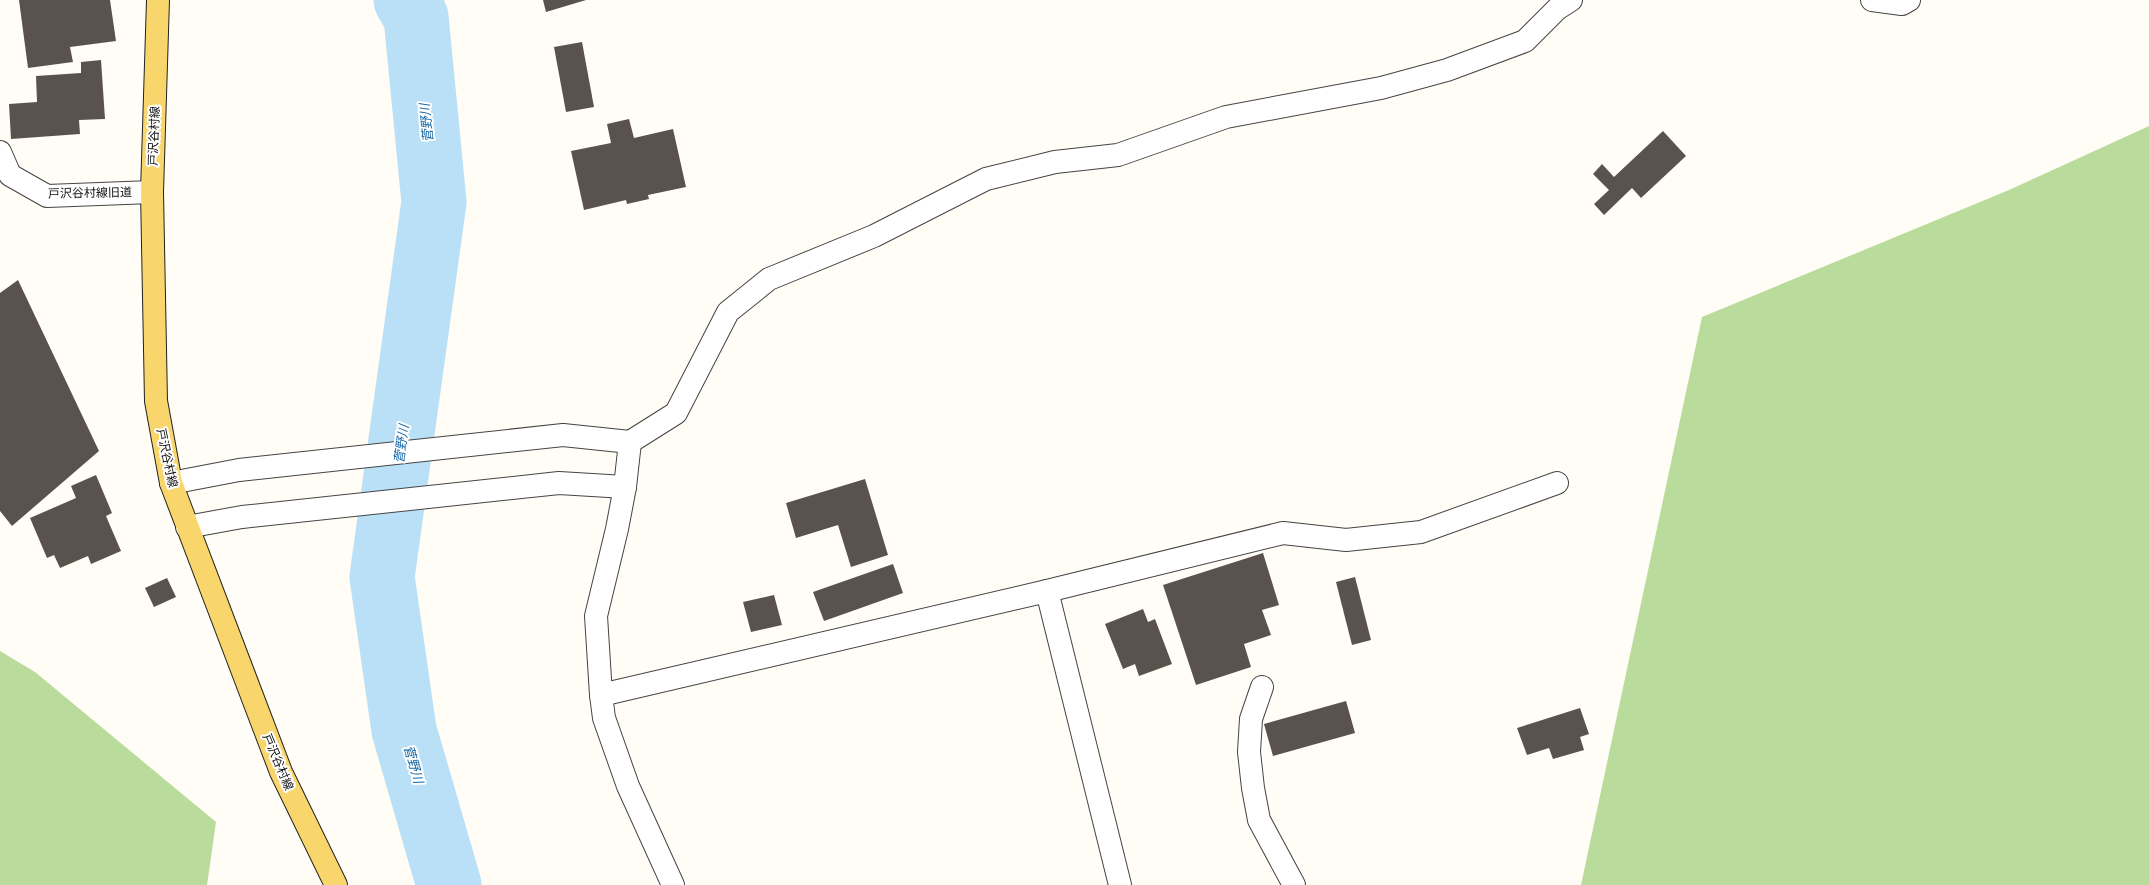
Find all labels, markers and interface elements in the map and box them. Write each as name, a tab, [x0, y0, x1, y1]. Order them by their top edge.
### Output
water label: 菅野川	[417, 101, 436, 143]
street label: 戸沢谷村線	[146, 106, 162, 166]
street label: 戸沢谷村線旧道	[48, 185, 132, 201]
water label: 菅野川	[391, 422, 412, 464]
street label: 戸沢谷村線	[154, 427, 180, 489]
street label: 戸沢谷村線	[260, 732, 296, 792]
water label: 菅野川	[401, 743, 427, 787]

